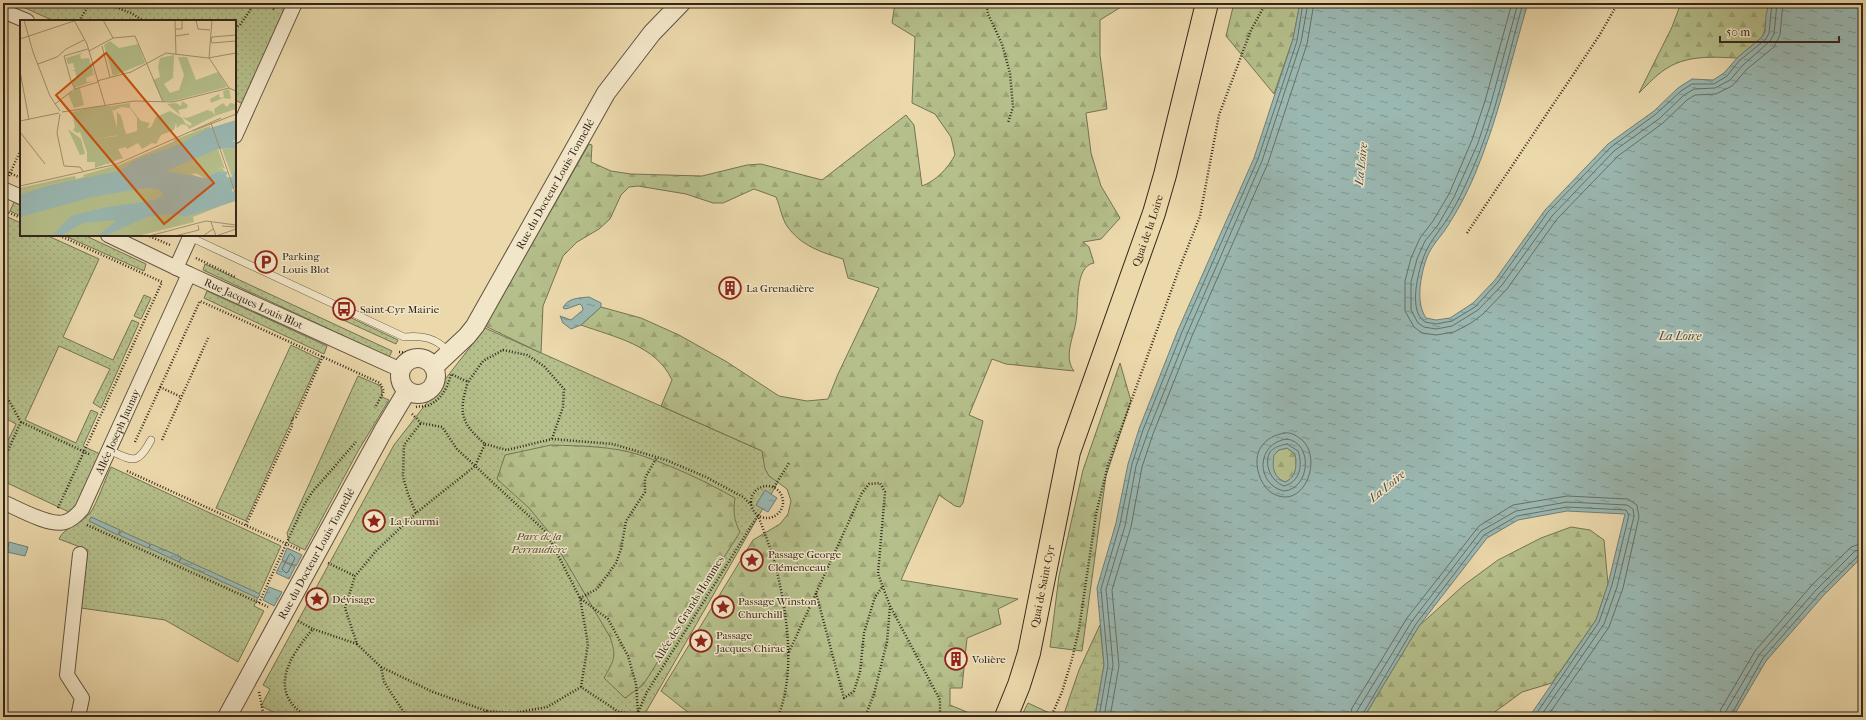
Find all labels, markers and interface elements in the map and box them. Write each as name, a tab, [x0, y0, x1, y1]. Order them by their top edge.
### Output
scale bar	[1720, 18, 1839, 44]
inset map	[20, 20, 236, 236]
text: 50 m	[1726, 25, 1750, 39]
street label: Rue du Docteur Louis Tonnellé	[513, 116, 597, 251]
water label: La Loire	[1352, 141, 1370, 187]
street label: Quai de la Loire	[1129, 192, 1166, 268]
parking icon: Parking Louis Blot	[253, 249, 279, 275]
place label: Parking Louis Blot	[282, 250, 330, 276]
street label: Rue Jacques Louis Blot	[202, 275, 305, 331]
building icon: La Grenadière	[717, 275, 743, 301]
place label: La Grenadière	[746, 282, 815, 295]
bus stop icon: Saint-Cyr Mairie	[331, 296, 357, 322]
place label: Saint-Cyr Mairie	[360, 303, 440, 316]
water label: La Loire	[1658, 329, 1702, 343]
street label: Allée Joseph Jaunay	[92, 386, 143, 477]
water label: La Loire	[1365, 466, 1409, 505]
street label: Rue du Docteur Louis Tonnellé	[275, 485, 357, 622]
place icon: La Fourmi	[361, 508, 387, 534]
place label: La Fourmi	[390, 515, 439, 528]
park label: Parc de la Perraudière	[510, 530, 567, 556]
street label: Quai de Saint-Cyr	[1028, 543, 1057, 629]
place icon: Passage George Clémenceau	[739, 547, 765, 573]
place label: Passage George Clémenceau	[768, 548, 842, 574]
street label: Allée des Grands Hommes	[651, 554, 727, 665]
place icon: Dévisage	[304, 586, 330, 612]
place label: Dévisage	[332, 593, 376, 606]
place icon: Passage Winston Churchill	[710, 594, 736, 620]
place label: Passage Winston Churchill	[738, 595, 817, 621]
place icon: Passage Jacques Chirac	[688, 628, 714, 654]
place label: Passage Jacques Chirac	[715, 629, 785, 655]
building icon: Volière	[943, 646, 969, 672]
place label: Volière	[971, 653, 1006, 666]

